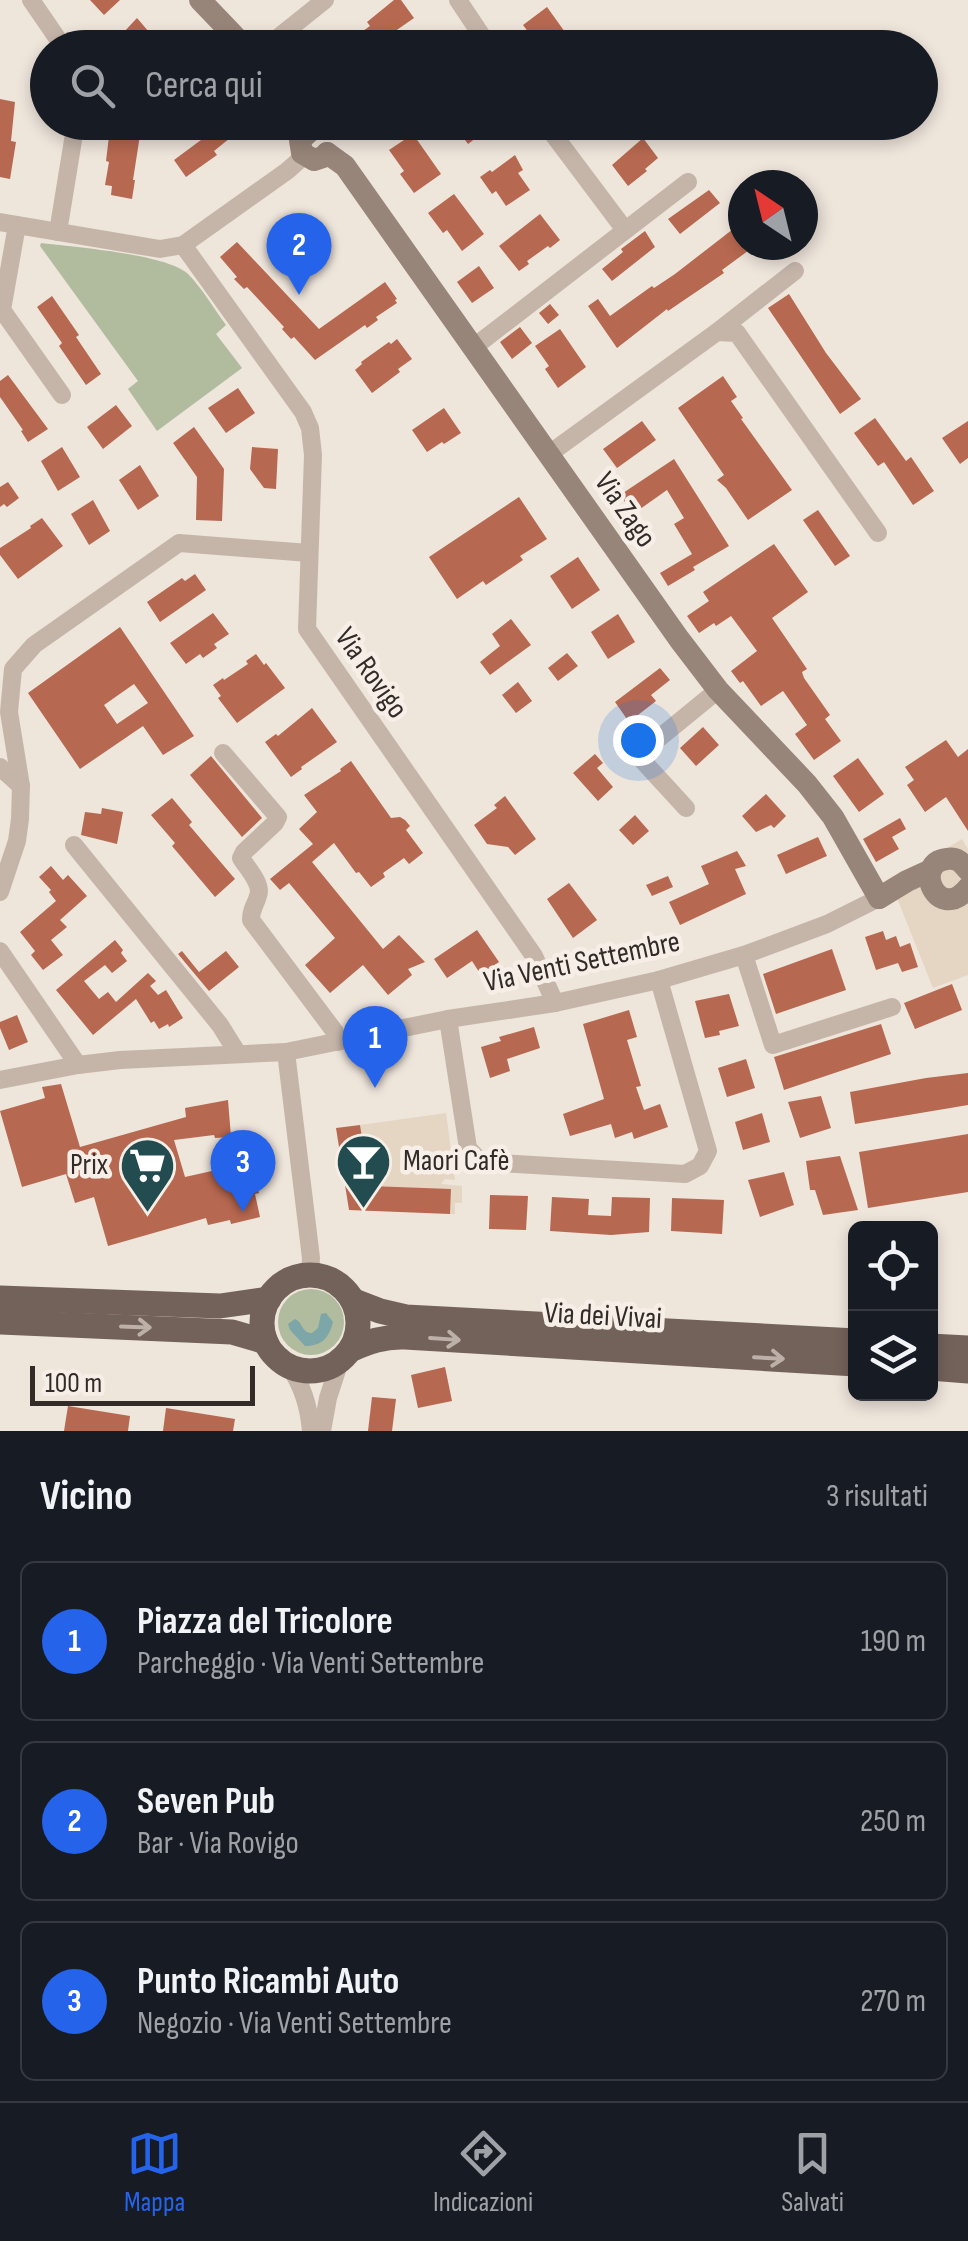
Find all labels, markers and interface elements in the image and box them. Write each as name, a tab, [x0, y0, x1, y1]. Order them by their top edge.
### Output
search box	[30, 30, 938, 140]
icon: search	[65, 58, 120, 113]
text: Cerca qui	[145, 63, 263, 108]
north arrow	[728, 170, 818, 260]
pin: 2	[266, 212, 332, 295]
street label: Via Zago	[586, 466, 664, 554]
street label: Via Rovigo	[327, 621, 415, 725]
your location	[613, 715, 664, 766]
street label: Via Venti Settembre	[481, 924, 683, 1000]
pin: 1	[342, 1006, 408, 1088]
pin: 3	[210, 1130, 276, 1212]
bar icon: Maori Cafè	[334, 1131, 394, 1210]
supermarket icon: Prix	[117, 1135, 177, 1214]
place label: Maori Cafè	[403, 1143, 509, 1179]
place label: Prix	[70, 1147, 108, 1183]
map controls	[848, 1221, 938, 1401]
button: locate	[848, 1221, 938, 1311]
street label: Via dei Vivai	[543, 1295, 663, 1337]
button: layers	[848, 1311, 938, 1401]
one-way arrow	[119, 1318, 151, 1337]
one-way arrow	[428, 1330, 460, 1349]
one-way arrow	[752, 1349, 784, 1368]
scale bar	[30, 1361, 255, 1406]
text: 100 m	[45, 1367, 102, 1400]
text: Vicino	[40, 1471, 132, 1522]
text: 3 risultati	[826, 1477, 928, 1516]
text: Piazza del Tricolore	[137, 1599, 393, 1644]
text: 1	[68, 1622, 81, 1661]
text: 190 m	[861, 1622, 926, 1661]
text: Parcheggio · Via Venti Settembre	[137, 1644, 484, 1683]
text: Seven Pub	[137, 1779, 275, 1824]
text: 2	[67, 1802, 82, 1841]
text: 250 m	[860, 1802, 926, 1841]
text: Bar · Via Rovigo	[137, 1824, 299, 1863]
text: Punto Ricambi Auto	[137, 1959, 399, 2004]
text: 3	[67, 1982, 82, 2021]
text: 270 m	[860, 1982, 926, 2021]
text: Negozio · Via Venti Settembre	[137, 2004, 452, 2043]
tab: Mappa	[124, 2126, 185, 2219]
tab: Indicazioni	[433, 2126, 533, 2219]
tab: Salvati	[781, 2126, 844, 2219]

